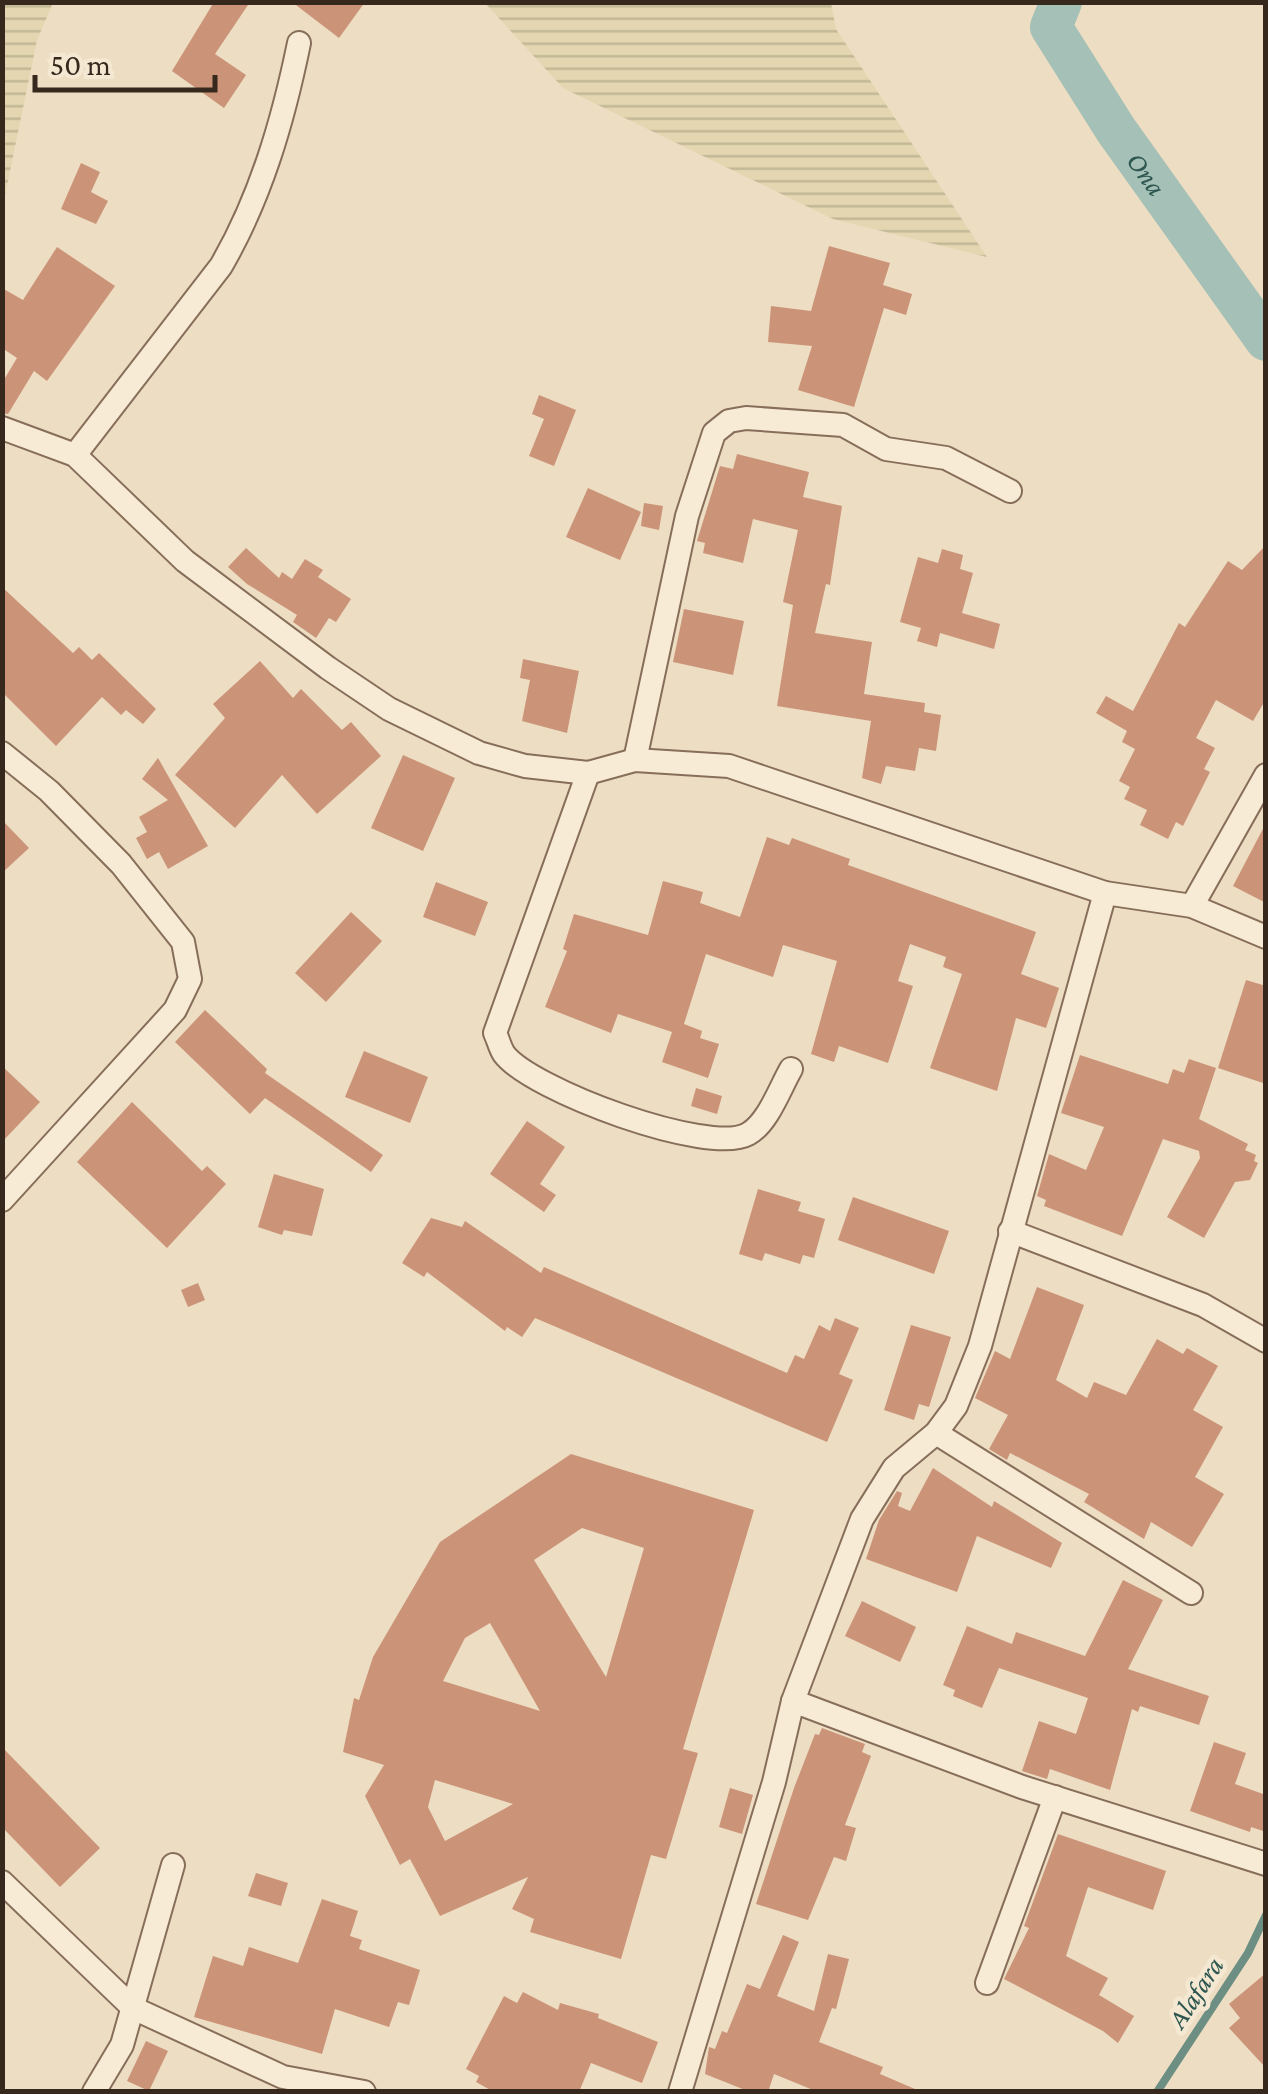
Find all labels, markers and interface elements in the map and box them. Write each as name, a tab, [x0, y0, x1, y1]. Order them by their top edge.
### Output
scale bar	[35, 30, 215, 92]
text: 50 m	[50, 48, 111, 81]
water label: Ona	[1121, 146, 1173, 201]
water label: Alafara	[1160, 1951, 1230, 2035]

